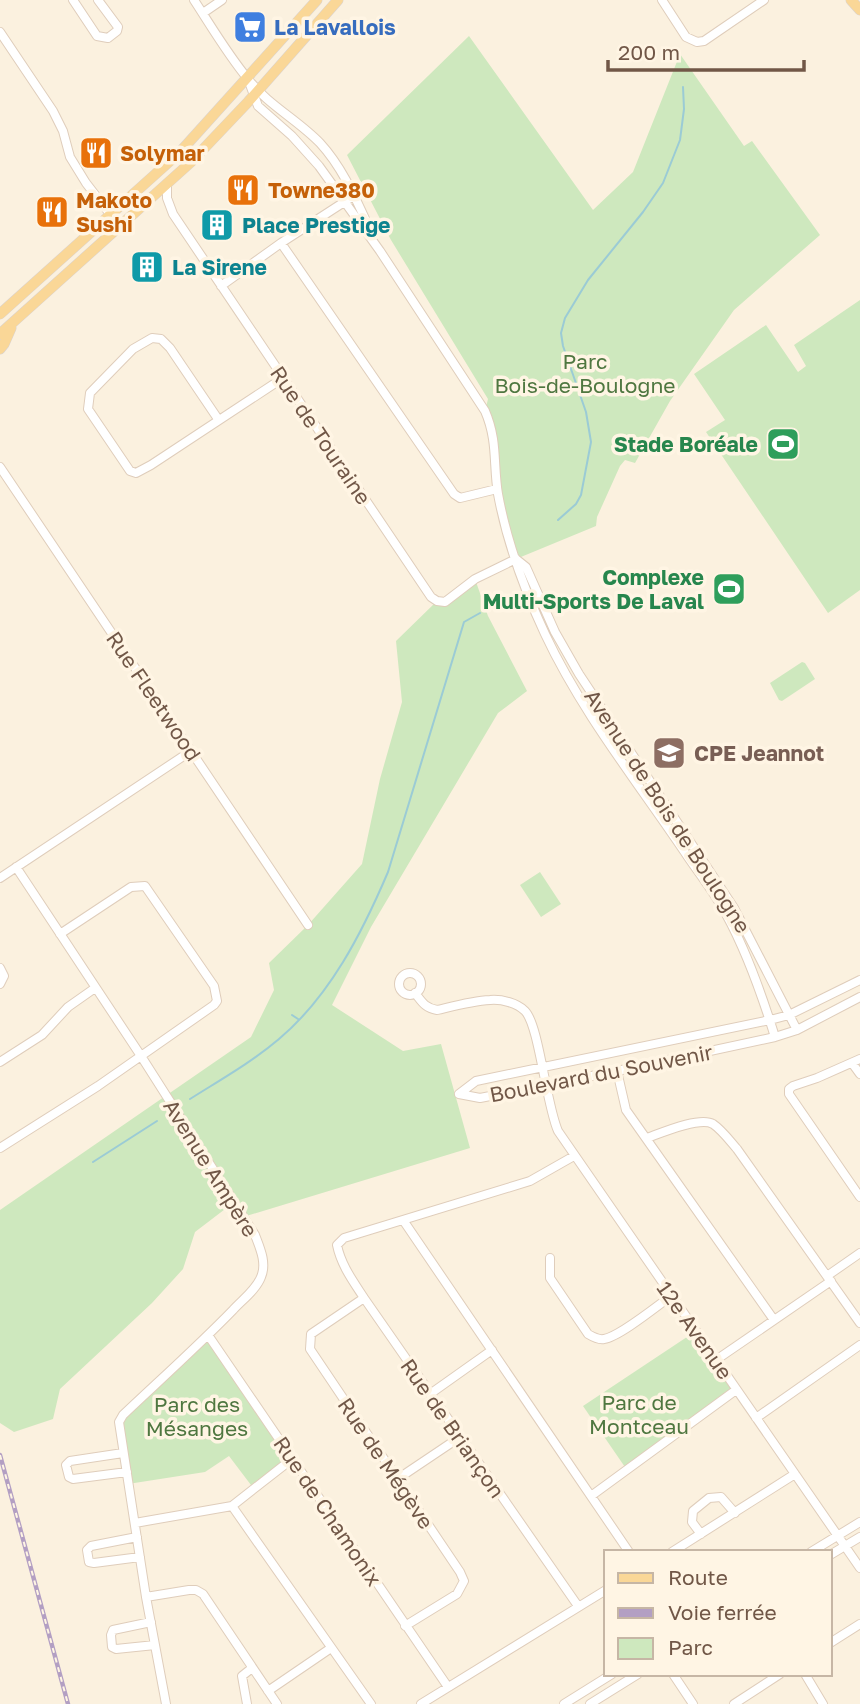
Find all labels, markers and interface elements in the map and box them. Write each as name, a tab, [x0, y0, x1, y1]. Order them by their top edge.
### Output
supermarket icon: La Lavallois	[231, 8, 269, 46]
place label: La Lavallois	[274, 14, 396, 40]
scale bar	[608, 28, 804, 72]
text: 200 m	[618, 39, 680, 65]
restaurant icon: Solymar	[77, 134, 115, 172]
place label: Solymar	[120, 140, 205, 166]
restaurant icon: Towne380	[224, 171, 262, 209]
place label: Towne380	[268, 177, 375, 203]
place label: Makoto Sushi	[76, 187, 152, 237]
restaurant icon: Makoto Sushi	[33, 193, 71, 231]
building icon: Place Prestige	[198, 206, 236, 244]
place label: Place Prestige	[242, 212, 390, 238]
building icon: La Sirene	[128, 248, 166, 286]
place label: La Sirene	[172, 254, 267, 280]
park label: Parc Bois-de-Boulogne	[495, 348, 675, 398]
street label: Rue de Touraine	[265, 361, 377, 509]
sports icon: Stade Boréale	[764, 425, 802, 463]
place label: Stade Boréale	[614, 431, 758, 457]
place label: Complexe Multi-Sports De Laval	[483, 564, 704, 614]
sports icon: Complexe Multi-Sports De Laval	[710, 570, 748, 608]
street label: Rue Fleetwood	[101, 626, 207, 766]
street label: Avenue de Bois de Boulogne	[579, 684, 757, 938]
school or university icon: CPE Jeannot	[650, 734, 688, 772]
place label: CPE Jeannot	[694, 740, 824, 766]
street label: Boulevard du Souvenir	[487, 1039, 715, 1107]
street label: Avenue Ampère	[158, 1094, 264, 1242]
street label: 12e Avenue	[652, 1276, 738, 1384]
street label: Rue de Briançon	[395, 1353, 511, 1503]
park label: Parc de Montceau	[589, 1389, 689, 1439]
park label: Parc des Mésanges	[146, 1391, 248, 1441]
street label: Rue de Mégève	[333, 1392, 439, 1534]
street label: Rue de Chamonix	[268, 1431, 388, 1591]
legend	[604, 1550, 832, 1676]
text: Route	[668, 1564, 728, 1590]
text: Voie ferrée	[668, 1599, 777, 1625]
text: Parc	[668, 1634, 713, 1660]

